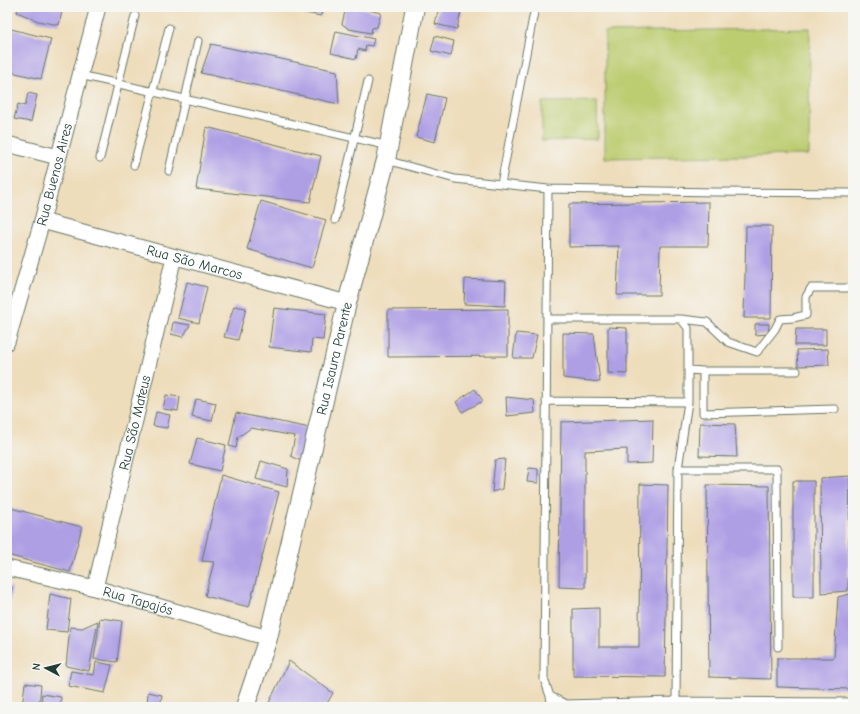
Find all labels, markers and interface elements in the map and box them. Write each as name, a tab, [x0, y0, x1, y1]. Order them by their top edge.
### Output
street label: Rua Buenos Aires	[33, 121, 76, 228]
street label: Rua São Marcos	[145, 242, 244, 284]
street label: Rua Isaura Parente	[313, 300, 356, 417]
street label: Rua São Mateus	[115, 373, 155, 472]
street label: Rua Tapajós	[101, 583, 175, 619]
north arrow	[26, 648, 66, 688]
text: N	[30, 662, 43, 671]

